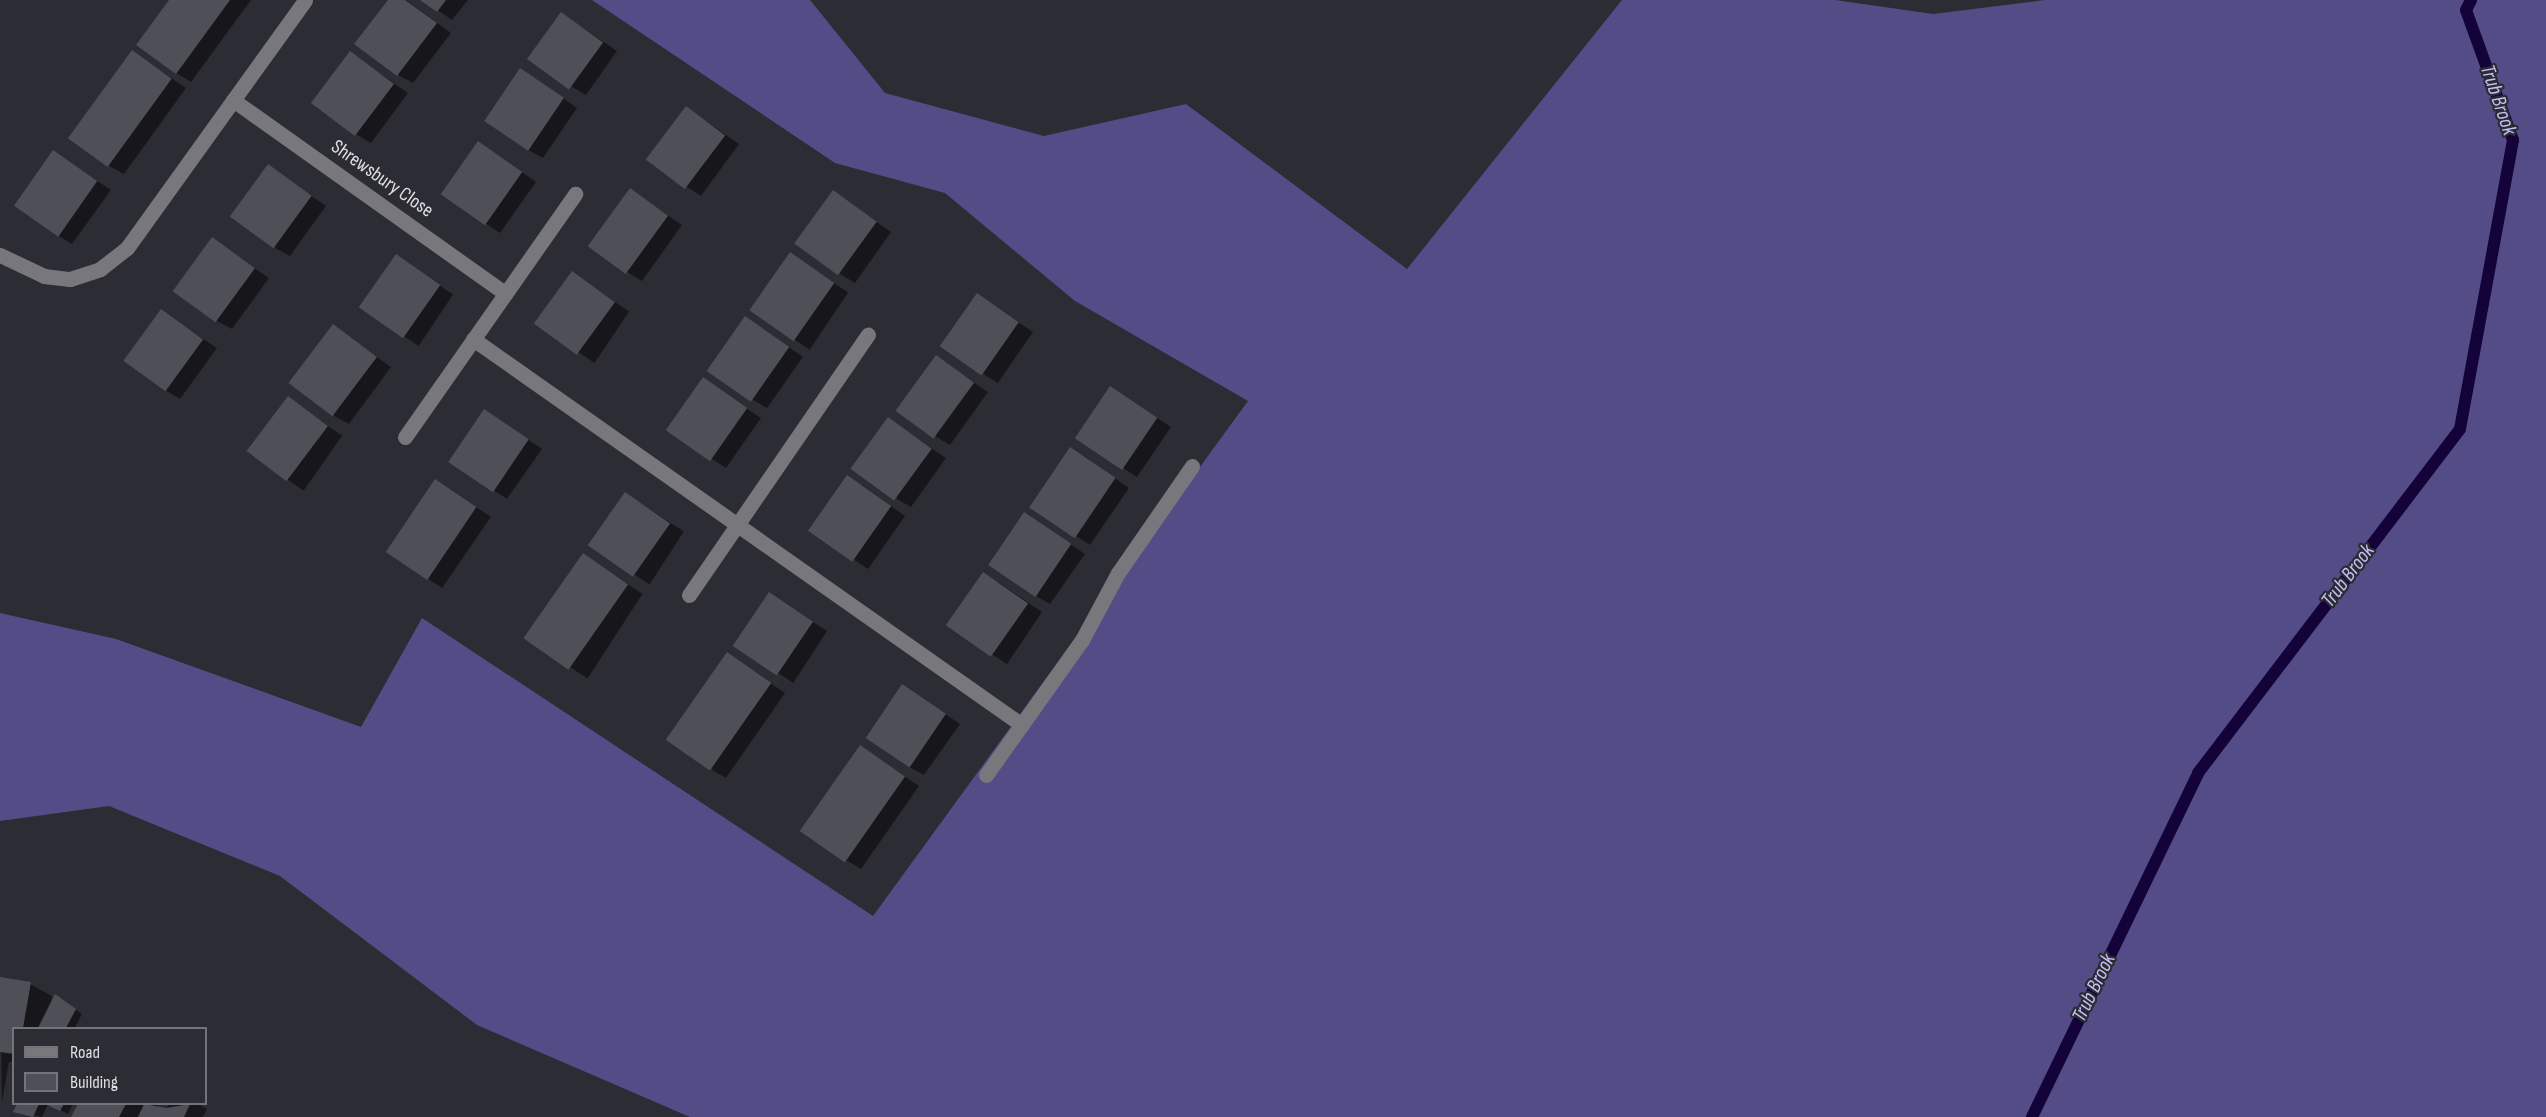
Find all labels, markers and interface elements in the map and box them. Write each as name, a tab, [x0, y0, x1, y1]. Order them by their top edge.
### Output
water label: Trub Brook	[2474, 62, 2522, 138]
street label: Shrewsbury Close	[326, 135, 438, 223]
water label: Trub Brook	[2316, 539, 2380, 613]
water label: Trub Brook	[2067, 950, 2121, 1026]
legend	[12, 1027, 207, 1105]
text: Road	[70, 1042, 100, 1063]
text: Building	[70, 1072, 118, 1093]

